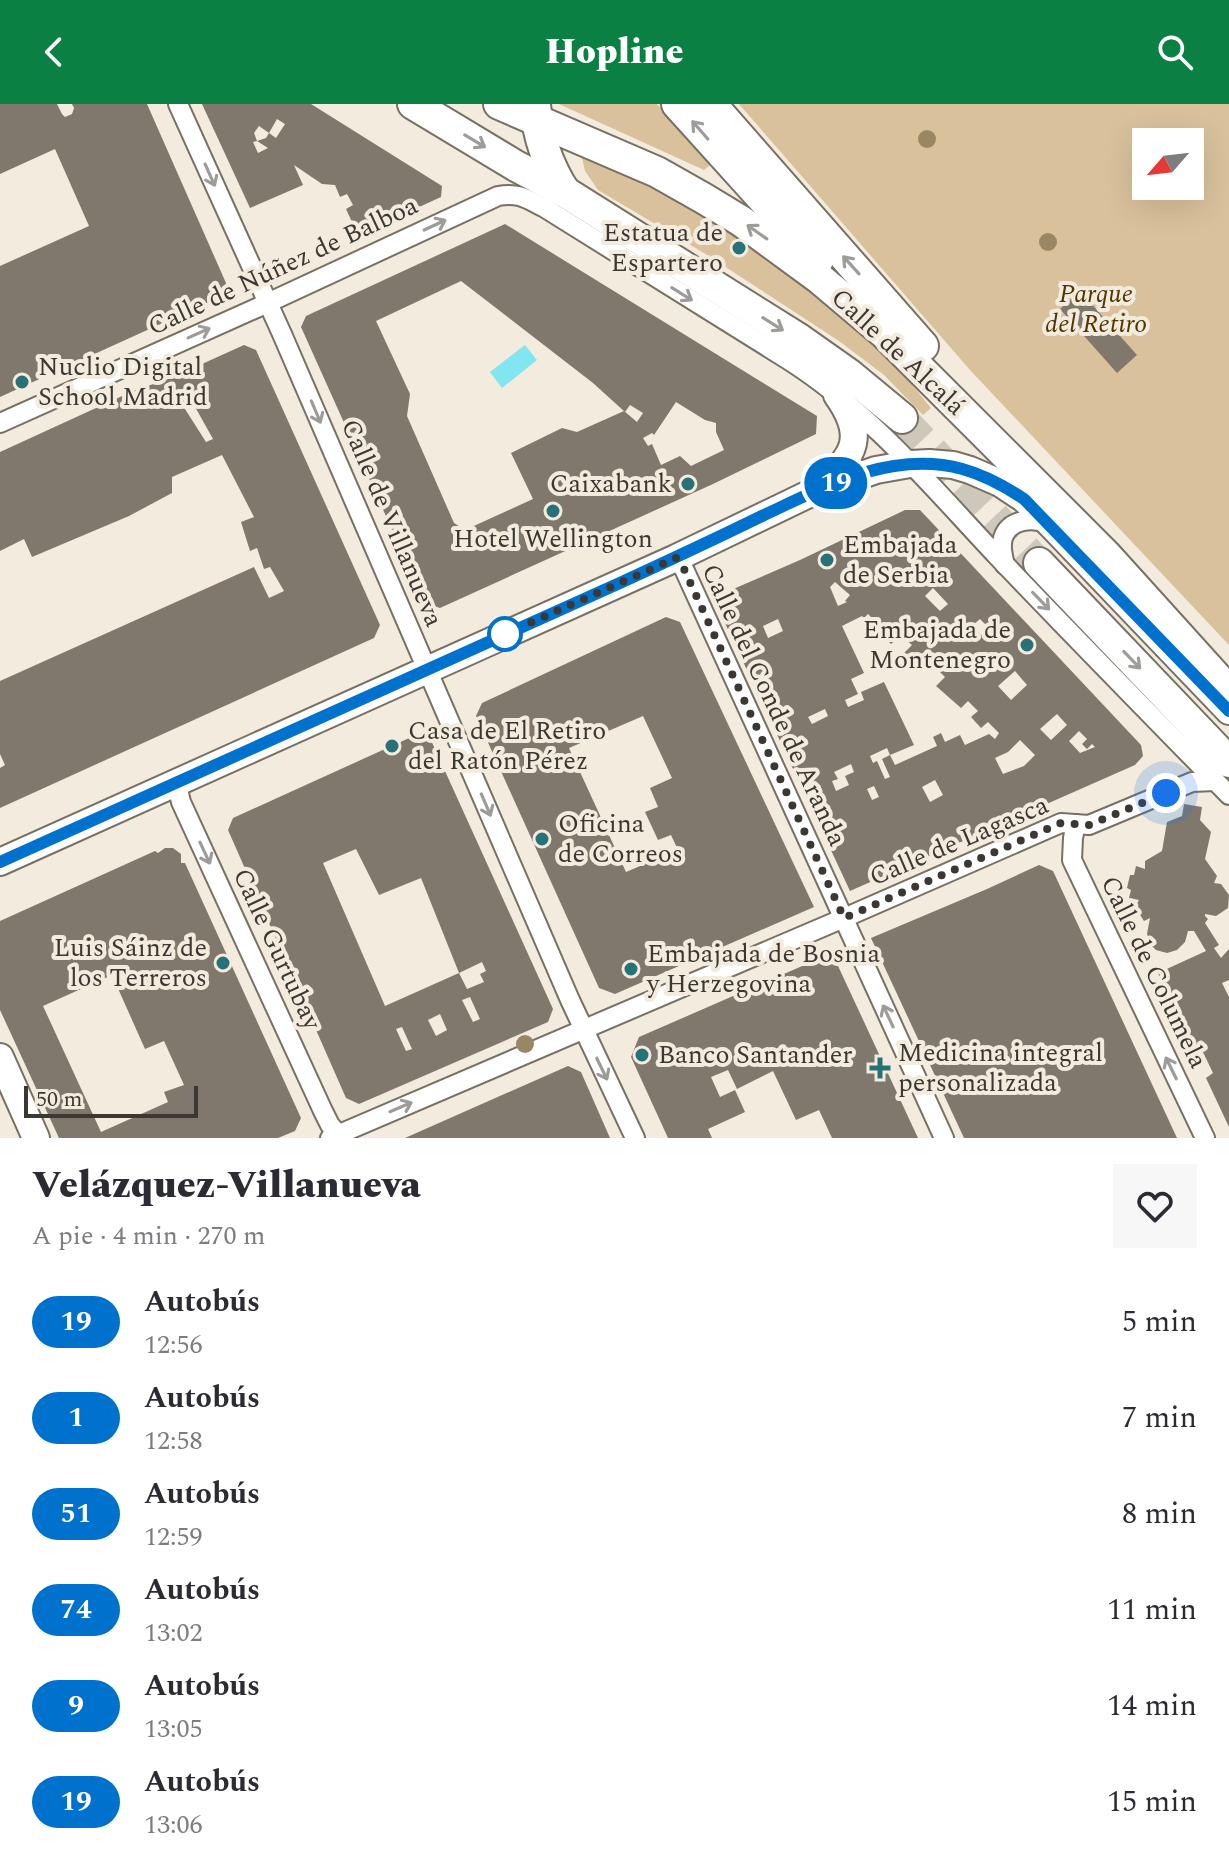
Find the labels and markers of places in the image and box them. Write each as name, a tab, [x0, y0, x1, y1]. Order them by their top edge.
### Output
place label: Estatua de Espartero	[603, 213, 723, 283]
marker: Estatua de Espartero	[730, 239, 748, 257]
place label: Nuclio Digital School Madrid	[38, 347, 207, 417]
marker: Nuclio Digital School Madrid	[13, 373, 31, 391]
place label: Caixabank	[550, 464, 672, 504]
marker: Caixabank	[679, 475, 697, 493]
marker: Hotel Wellington	[544, 502, 562, 520]
place label: Hotel Wellington	[453, 519, 653, 559]
place label: Embajada de Serbia	[843, 525, 958, 595]
marker: Embajada de Serbia	[818, 551, 836, 569]
place label: Embajada de Montenegro	[863, 610, 1011, 680]
unlabelled marker	[488, 617, 522, 651]
marker: Embajada de Montenegro	[1018, 636, 1036, 654]
place label: Casa de El Retiro del Ratón Pérez	[408, 711, 606, 781]
marker: Casa de El Retiro del Ratón Pérez	[383, 737, 401, 755]
place label: Oficina de Correos	[558, 804, 683, 874]
marker: Oficina de Correos	[533, 830, 551, 848]
place label: Luis Sáinz de los Terreros	[54, 928, 207, 998]
place label: Embajada de Bosnia y Herzegovina	[646, 934, 880, 1004]
marker: Luis Sáinz de los Terreros	[214, 954, 232, 972]
marker: Embajada de Bosnia y Herzegovina	[622, 960, 640, 978]
place label: Medicina integral personalizada	[898, 1033, 1103, 1103]
place label: Banco Santander	[658, 1035, 853, 1075]
marker: Banco Santander	[633, 1046, 651, 1064]
marker: Medicina integral personalizada	[869, 1057, 891, 1079]

